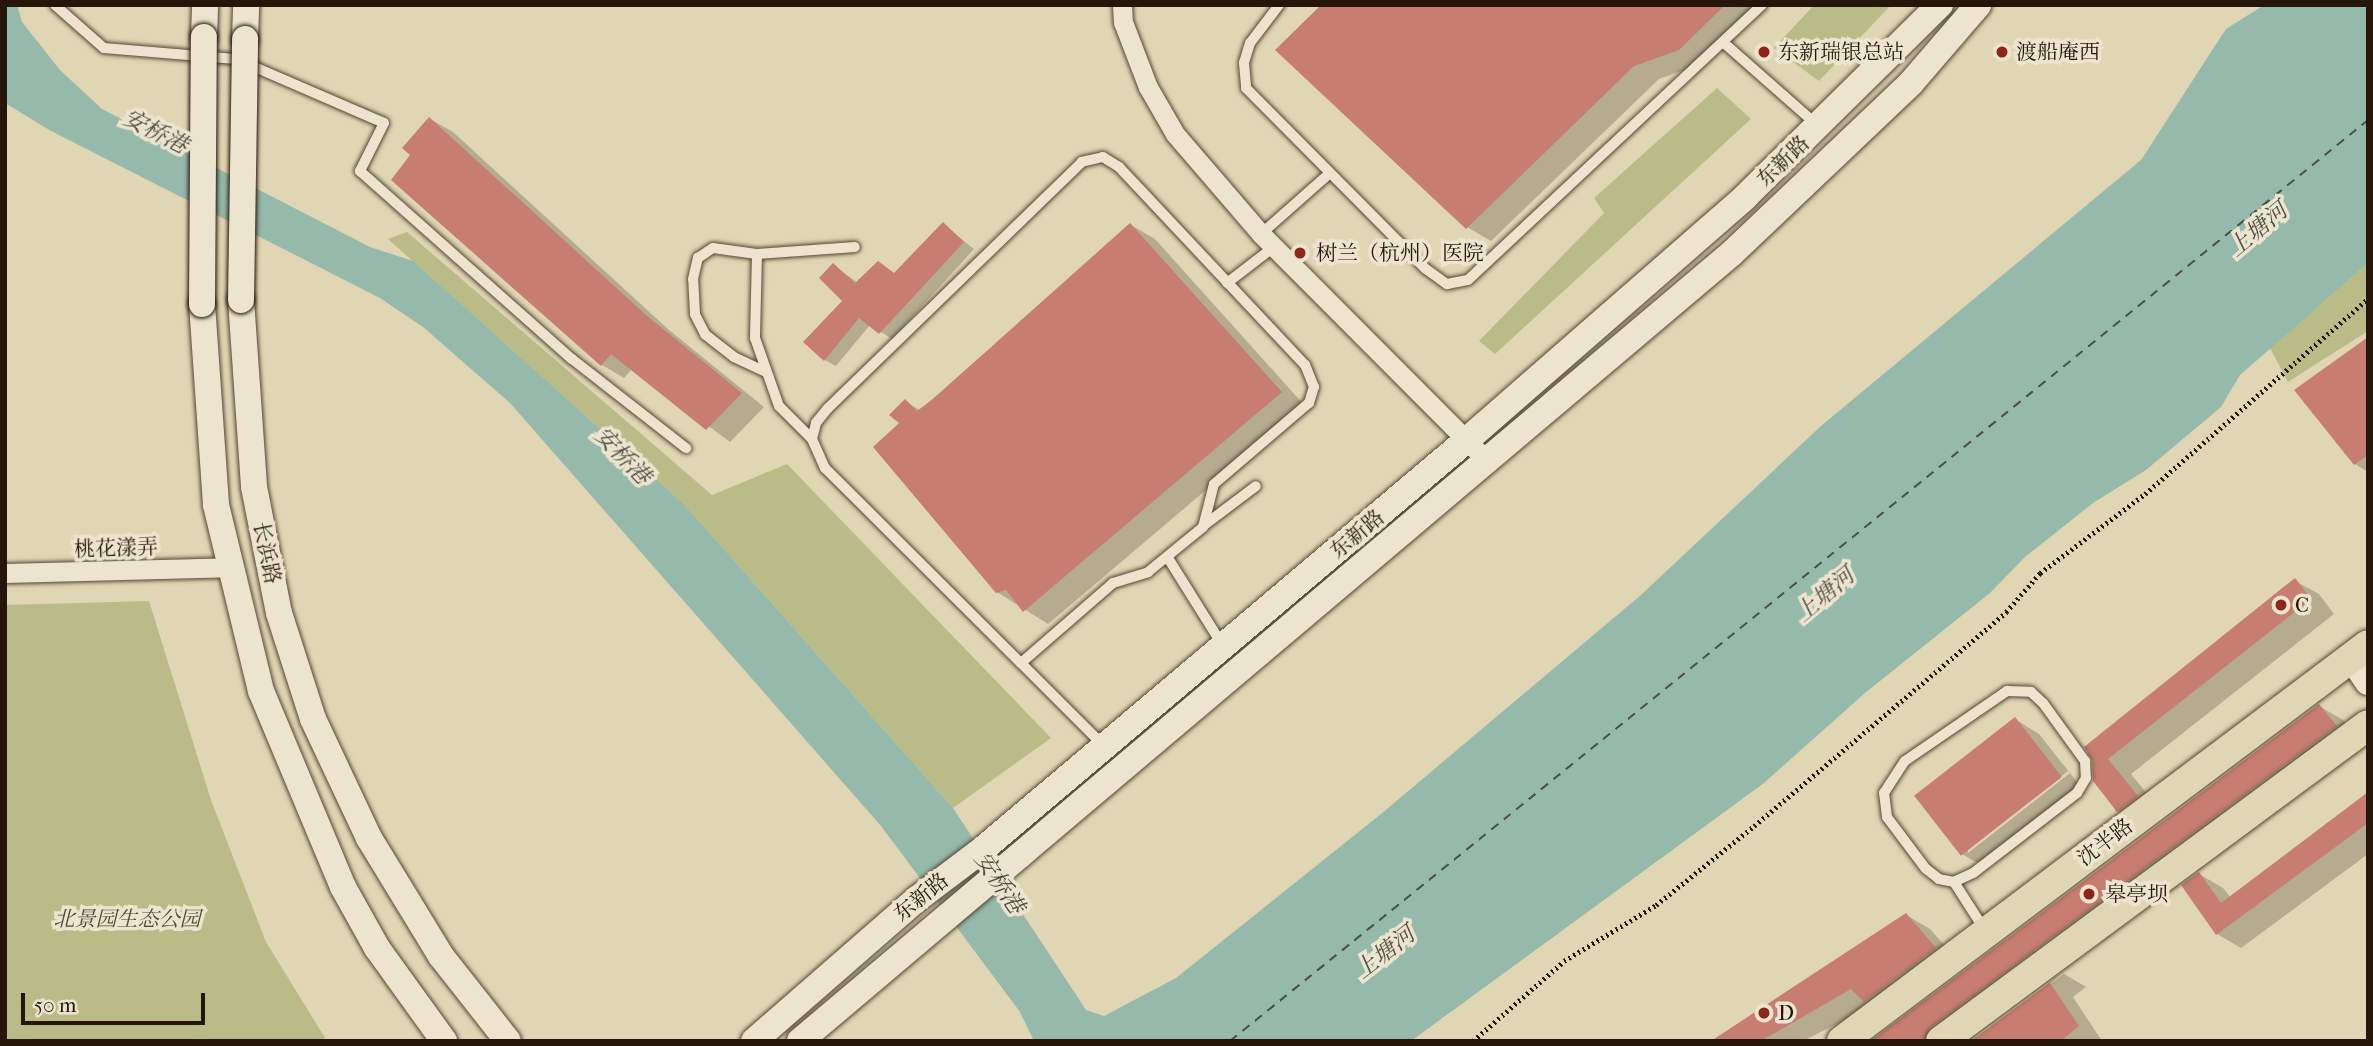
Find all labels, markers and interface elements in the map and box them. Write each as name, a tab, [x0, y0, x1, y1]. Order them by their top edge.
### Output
place label: 东新瑞银总站	[1778, 39, 1904, 65]
place label: 渡船庵西	[2016, 39, 2100, 65]
marker: 东新瑞银总站	[1756, 44, 1772, 60]
marker: 渡船庵西	[1994, 44, 2010, 60]
water label: 安桥港	[118, 104, 192, 160]
street label: 东新路	[1752, 130, 1814, 192]
water label: 上塘河	[2223, 197, 2293, 263]
place label: 树兰（杭州）医院	[1316, 240, 1484, 266]
marker: 树兰（杭州）医院	[1290, 243, 1310, 263]
water label: 安桥港	[588, 422, 656, 490]
street label: 东新路	[1325, 504, 1389, 564]
street label: 长浜路	[248, 520, 286, 586]
street label: 桃花漾弄	[74, 534, 158, 562]
water label: 上塘河	[1790, 562, 1860, 628]
place label: C	[2295, 592, 2309, 618]
marker: C	[2273, 597, 2289, 613]
street label: 沈半路	[2072, 813, 2138, 871]
water label: 安桥港	[968, 847, 1030, 919]
street label: 东新路	[889, 867, 953, 927]
place label: 皋亭坝	[2105, 881, 2168, 907]
marker: 皋亭坝	[2079, 884, 2099, 904]
park label: 北景园生态公园	[54, 906, 200, 932]
water label: 上塘河	[1349, 921, 1421, 985]
scale bar	[24, 979, 208, 1023]
text: 50 m	[34, 993, 77, 1017]
place label: D	[1778, 1000, 1794, 1026]
marker: D	[1756, 1005, 1772, 1021]

